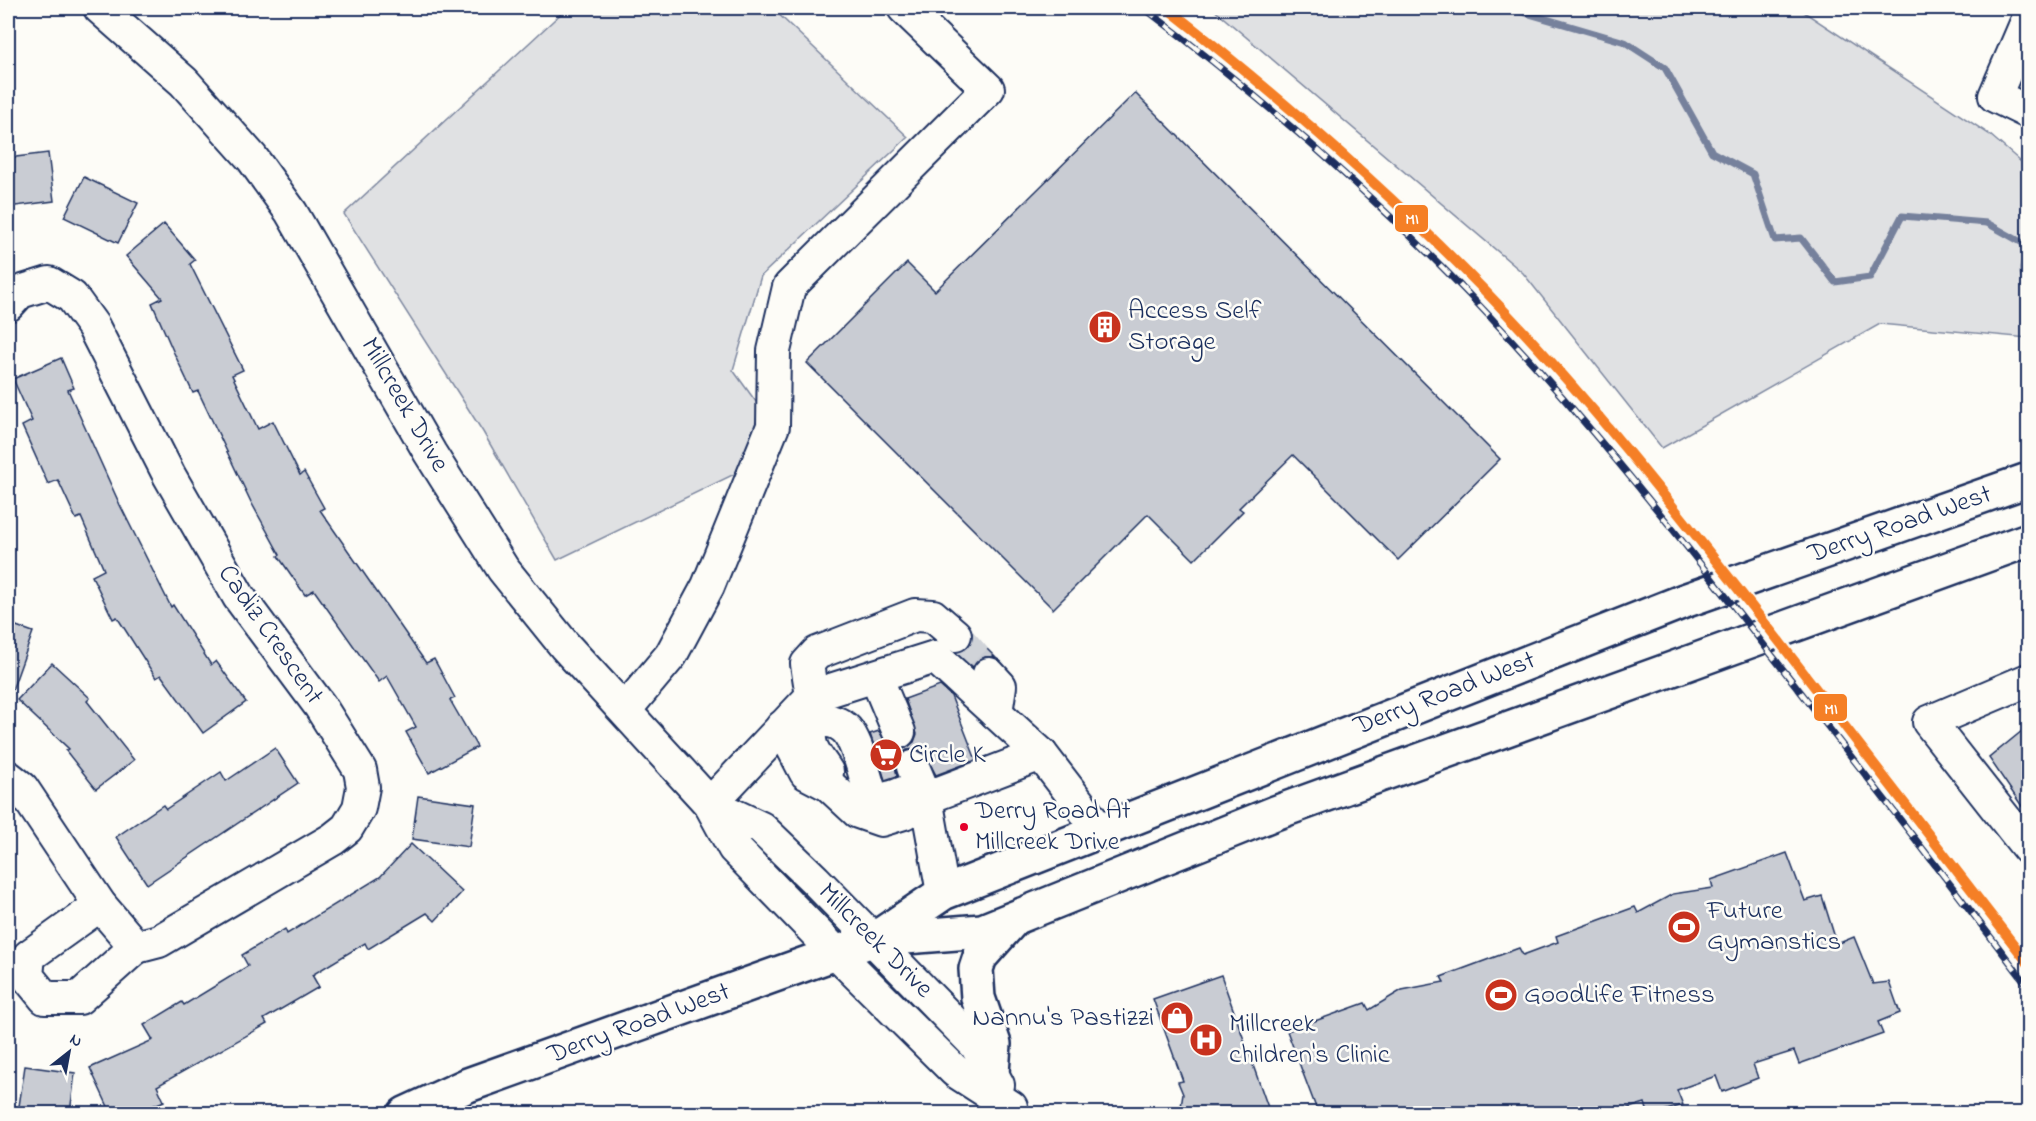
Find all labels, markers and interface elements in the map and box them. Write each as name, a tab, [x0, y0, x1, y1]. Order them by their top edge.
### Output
line badge: MI	[1394, 204, 1429, 233]
text: MI	[1405, 208, 1419, 232]
place label: Access Self Storage	[1128, 292, 1262, 362]
building icon: Access Self Storage	[1087, 309, 1123, 345]
street label: Millcreek Drive	[350, 330, 459, 480]
street label: Derry Road West	[1802, 475, 1997, 575]
street label: Cadiz Crescent	[207, 557, 333, 713]
street label: Derry Road West	[1348, 641, 1541, 747]
line badge: MI	[1813, 693, 1848, 722]
text: MI	[1824, 698, 1838, 722]
place label: Circle K	[909, 736, 986, 775]
supermarket icon: Circle K	[868, 737, 904, 773]
place label: Derry Road At Millcreek Drive	[974, 793, 1131, 862]
marker: Derry Road At Millcreek Drive	[958, 821, 970, 833]
street label: Millcreek Drive	[808, 874, 942, 1008]
place label: Future Gymanstics	[1706, 892, 1841, 962]
sports icon: Future Gymanstics	[1666, 909, 1702, 945]
street label: Derry Road West	[541, 973, 736, 1075]
place label: GoodLife Fitness	[1524, 976, 1715, 1015]
sports icon: GoodLife Fitness	[1483, 977, 1519, 1013]
place label: Nannu's Pastizzi	[972, 999, 1154, 1038]
shop icon: Nannu's Pastizzi	[1159, 1000, 1195, 1036]
place label: Millcreek children's Clinic	[1229, 1005, 1390, 1075]
north arrow	[39, 1022, 99, 1082]
hospital icon: Millcreek children's Clinic	[1188, 1022, 1224, 1058]
text: N	[65, 1028, 87, 1054]

